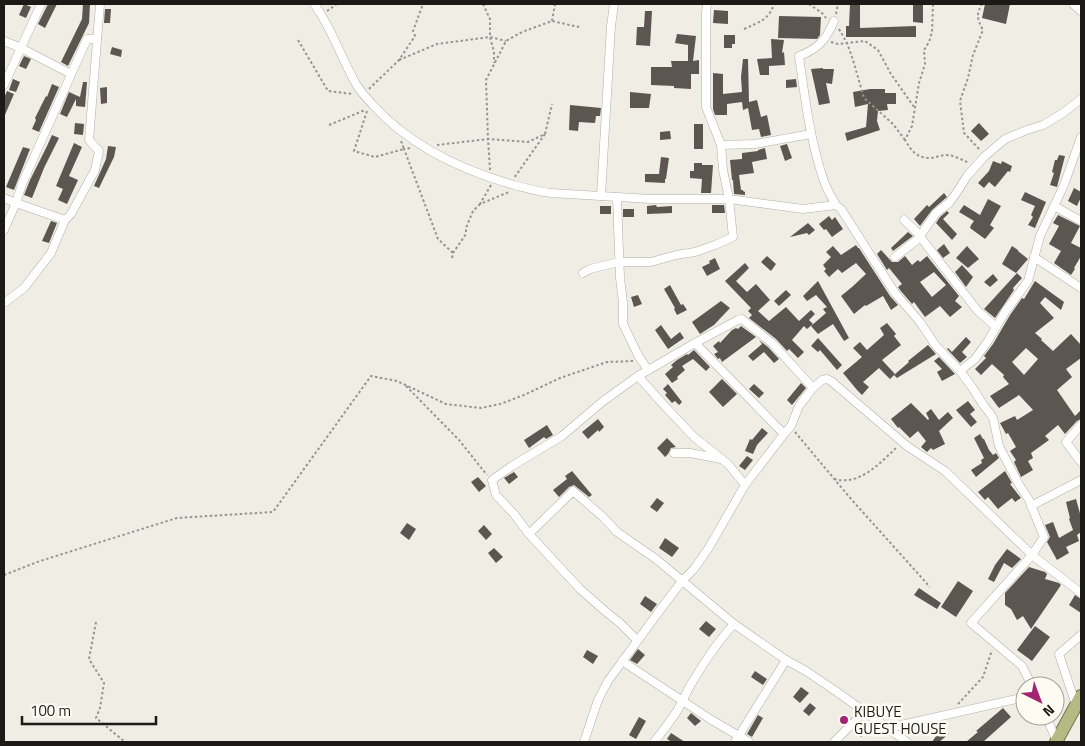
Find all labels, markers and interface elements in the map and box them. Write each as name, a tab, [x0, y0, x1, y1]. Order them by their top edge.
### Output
north arrow	[1015, 676, 1065, 726]
scale bar	[22, 694, 156, 726]
text: 100 m	[30, 699, 71, 722]
place label: KIBUYE GUEST HOUSE	[854, 700, 947, 740]
text: N	[1038, 700, 1060, 722]
marker: KIBUYE GUEST HOUSE	[838, 714, 850, 726]

